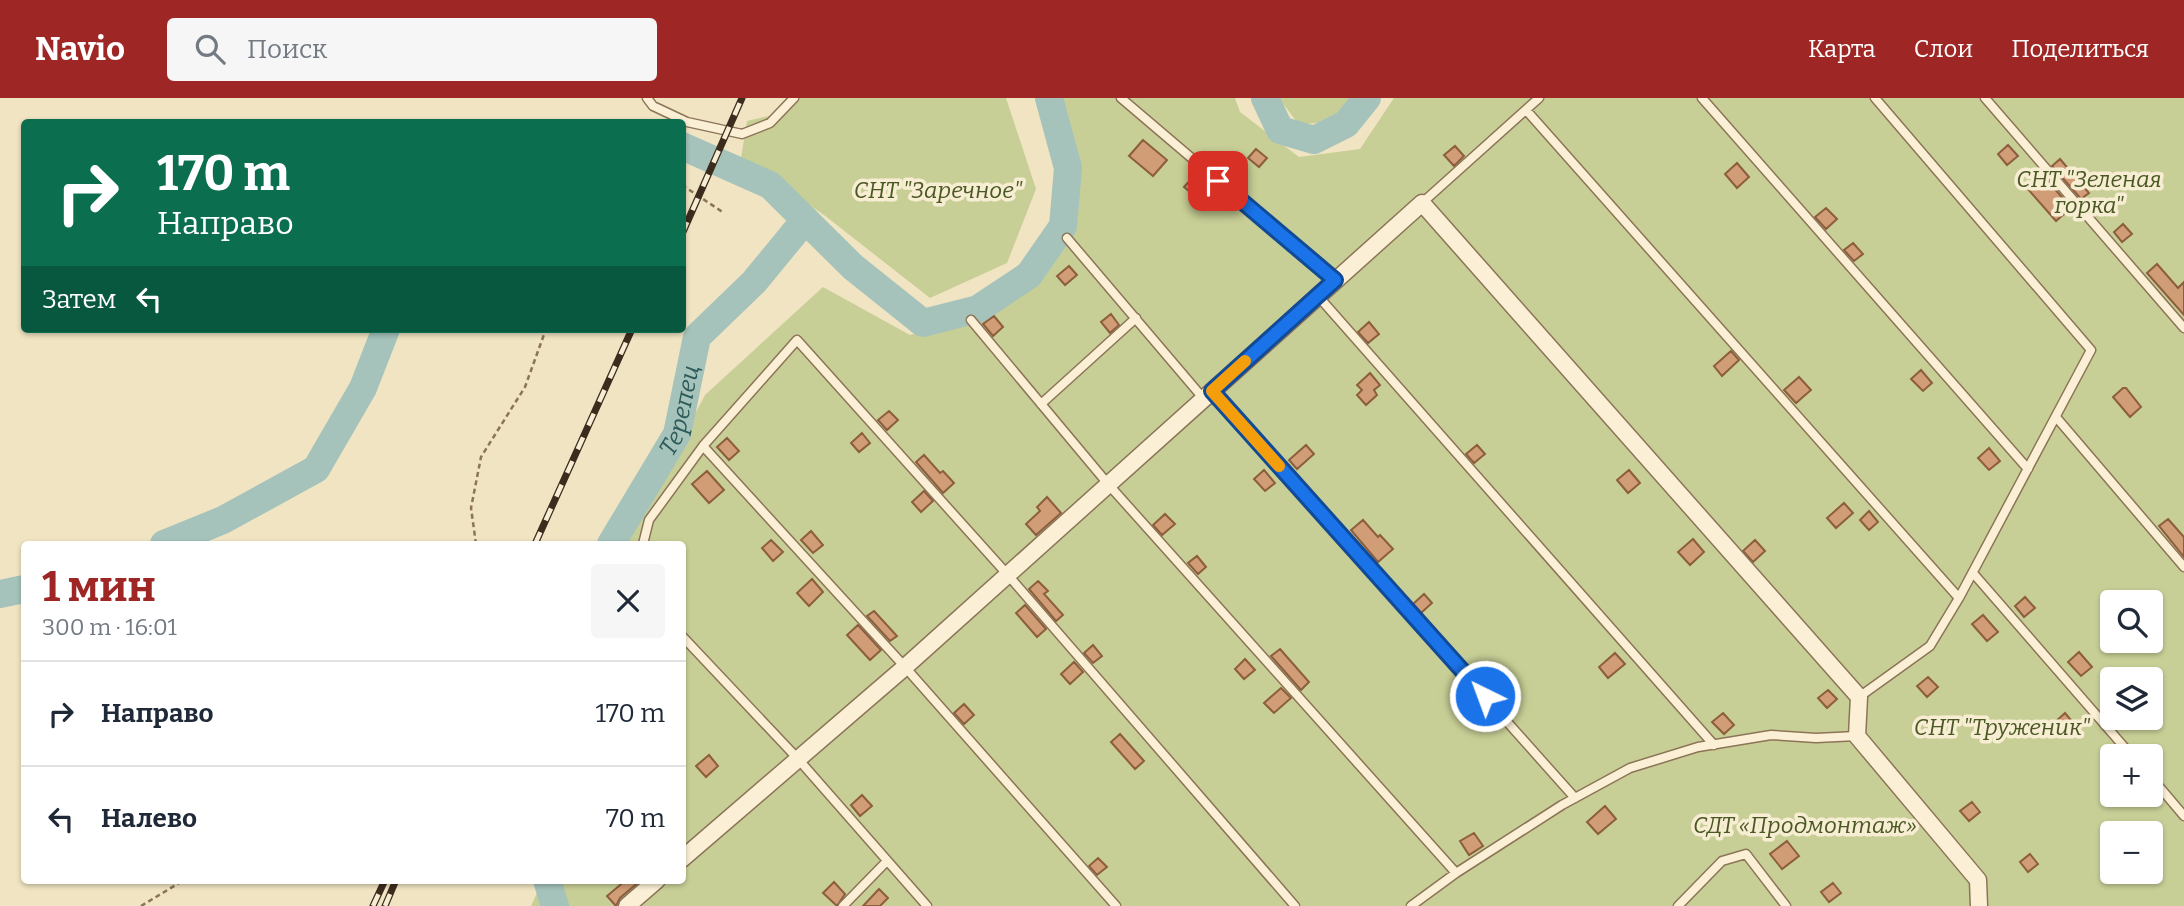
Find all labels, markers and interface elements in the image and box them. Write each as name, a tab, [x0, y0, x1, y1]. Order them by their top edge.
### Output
search box	[167, 18, 657, 81]
text: Navio	[35, 29, 125, 69]
icon: search	[191, 30, 229, 68]
text: Поиск	[247, 34, 327, 65]
text: Карта	[1808, 35, 1876, 63]
text: Слои	[1914, 35, 1973, 63]
text: Поделиться	[2011, 35, 2149, 63]
text: 170 m	[157, 144, 290, 203]
icon: right	[42, 147, 133, 238]
pin	[1188, 151, 1248, 211]
icon: arrive	[1199, 162, 1237, 200]
park label: СНТ "Зеленая горка"	[2016, 165, 2162, 219]
park label: СНТ "Заречное"	[854, 176, 1023, 204]
text: Направо	[157, 204, 294, 242]
icon: left	[130, 280, 168, 318]
text: Затем	[42, 284, 116, 315]
water label: Терепец	[653, 362, 705, 461]
text: 1 мин	[42, 562, 156, 612]
button: close	[591, 564, 665, 638]
map controls	[2100, 590, 2163, 884]
button: search	[2100, 590, 2163, 653]
text: 300 m · 16:01	[42, 613, 177, 641]
position arrow	[1448, 659, 1522, 733]
button: layers	[2100, 667, 2163, 730]
icon: right	[42, 695, 80, 733]
text: Направо	[101, 698, 214, 729]
text: 170 m	[595, 698, 665, 729]
park label: СНТ "Труженик"	[1914, 713, 2091, 741]
button: +	[2100, 744, 2163, 807]
icon: left	[42, 800, 80, 838]
text: Налево	[101, 803, 197, 834]
text: 70 m	[606, 803, 665, 834]
park label: СДТ «Продмонтаж»	[1693, 811, 1917, 839]
button: −	[2100, 821, 2163, 884]

